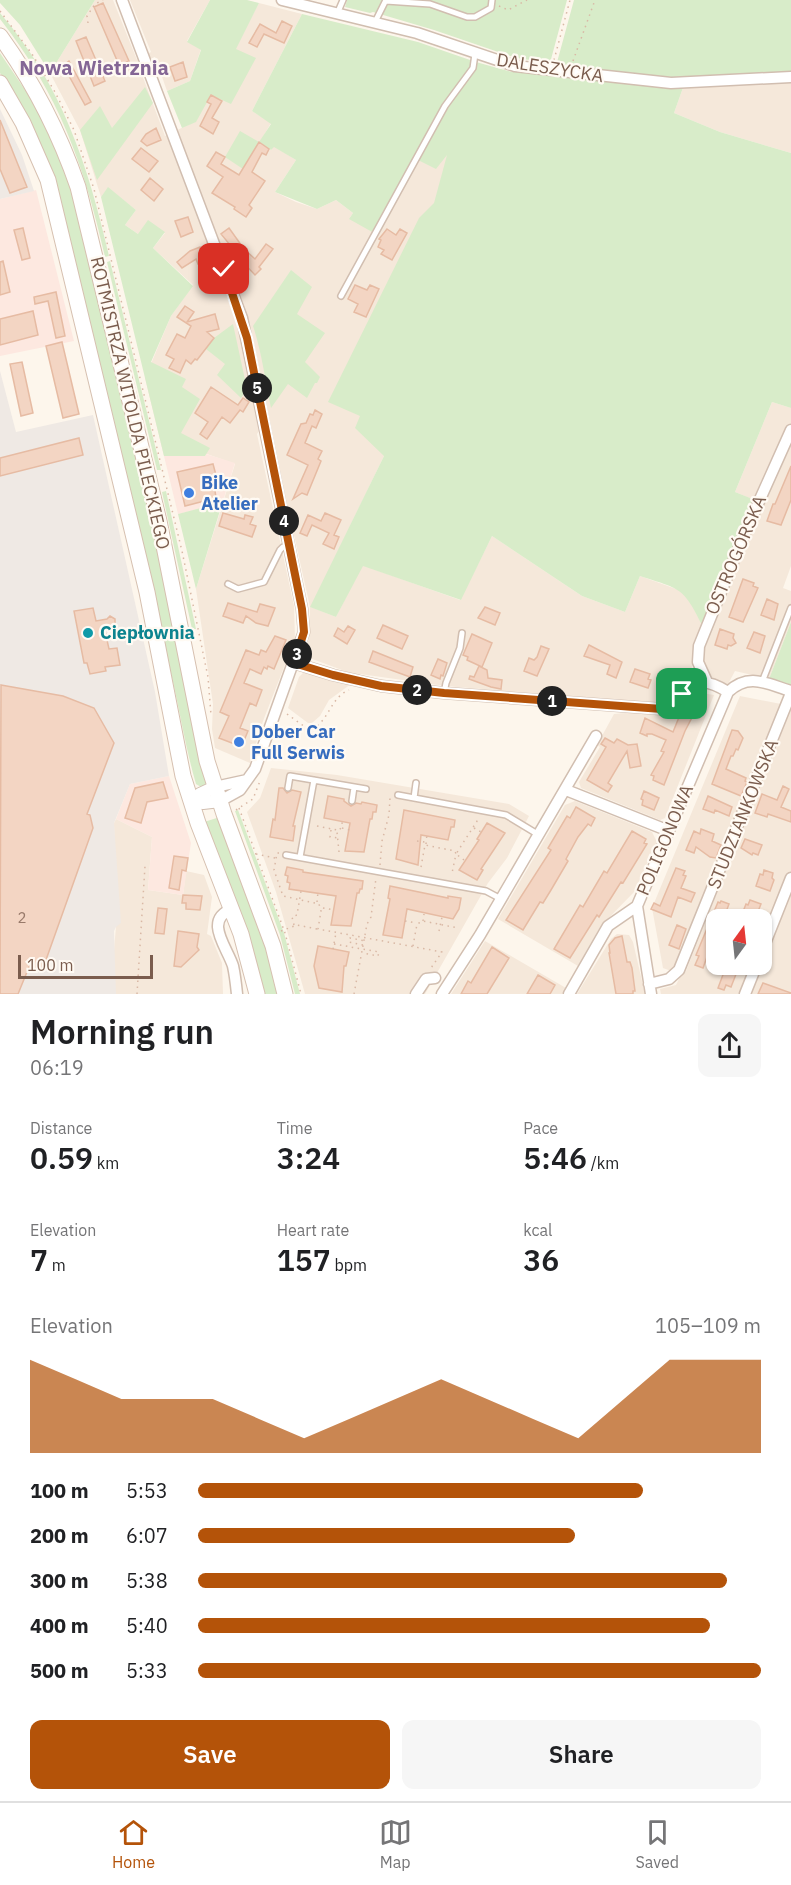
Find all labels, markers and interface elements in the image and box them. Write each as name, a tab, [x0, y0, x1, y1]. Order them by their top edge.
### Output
street label: DALESZYCKA	[495, 48, 606, 87]
district label: Nowa Wietrznia	[19, 54, 169, 81]
pin	[198, 243, 249, 294]
icon: check	[207, 252, 240, 285]
street label: ROTMISTRZA WITOLDA PILECKIEGO	[86, 254, 175, 551]
pin: 5	[242, 373, 272, 403]
text: 5	[252, 378, 262, 398]
place label: Bike Atelier	[201, 471, 258, 515]
marker: Bike Atelier	[182, 486, 196, 500]
street label: OSTROGÓRSKA	[700, 491, 771, 618]
pin: 4	[269, 506, 299, 536]
text: 4	[279, 511, 289, 531]
place label: Ciepłownia	[100, 621, 195, 644]
marker: Ciepłownia	[81, 626, 95, 640]
pin: 3	[282, 639, 312, 669]
text: 3	[292, 644, 302, 664]
pin	[656, 668, 707, 719]
pin: 2	[402, 675, 432, 705]
icon: arrive	[665, 677, 698, 710]
text: 2	[412, 680, 422, 700]
pin: 1	[537, 686, 567, 716]
text: 1	[547, 691, 557, 711]
place label: Dober Car Full Serwis	[251, 720, 345, 764]
marker: Dober Car Full Serwis	[232, 735, 246, 749]
street label: STUDZIANKOWSKA	[702, 735, 783, 892]
street label: POLIGONOWA	[631, 781, 698, 899]
house number: 2	[17, 908, 27, 927]
north arrow	[706, 909, 772, 975]
map controls	[706, 909, 772, 975]
scale bar	[18, 952, 153, 980]
text: 100 m	[27, 955, 74, 975]
text: Morning run	[30, 1010, 214, 1053]
button: share	[698, 1014, 761, 1077]
text: 06:19	[30, 1054, 84, 1081]
text: Distance	[30, 1118, 92, 1138]
text: Time	[277, 1118, 313, 1138]
text: Pace	[523, 1118, 558, 1138]
text: 0.59	[30, 1138, 93, 1177]
text: 3:24	[277, 1138, 340, 1177]
text: 5:46	[523, 1138, 587, 1177]
text: km	[93, 1153, 119, 1173]
text: /km	[587, 1153, 619, 1173]
text: Elevation	[30, 1220, 96, 1240]
text: Heart rate	[277, 1220, 349, 1240]
text: kcal	[523, 1220, 552, 1240]
text: 7	[30, 1240, 48, 1279]
text: 157	[277, 1240, 331, 1279]
text: 36	[523, 1240, 559, 1279]
text: m	[48, 1255, 66, 1275]
text: bpm	[331, 1255, 367, 1275]
text: Elevation	[30, 1312, 113, 1339]
text: 105–109 m	[655, 1312, 761, 1339]
text: 100 m	[30, 1477, 89, 1504]
text: 5:53	[126, 1477, 168, 1504]
text: 200 m	[30, 1522, 89, 1549]
text: 6:07	[126, 1522, 168, 1549]
text: 300 m	[30, 1567, 89, 1594]
text: 5:38	[126, 1567, 168, 1594]
text: 400 m	[30, 1612, 89, 1639]
text: 5:40	[126, 1612, 168, 1639]
text: 500 m	[30, 1657, 89, 1684]
text: 5:33	[126, 1657, 168, 1684]
button: Save	[30, 1720, 390, 1789]
button: Share	[402, 1720, 761, 1789]
tab: Home	[112, 1816, 155, 1872]
tab: Map	[379, 1816, 412, 1872]
tab: Saved	[636, 1816, 679, 1872]

